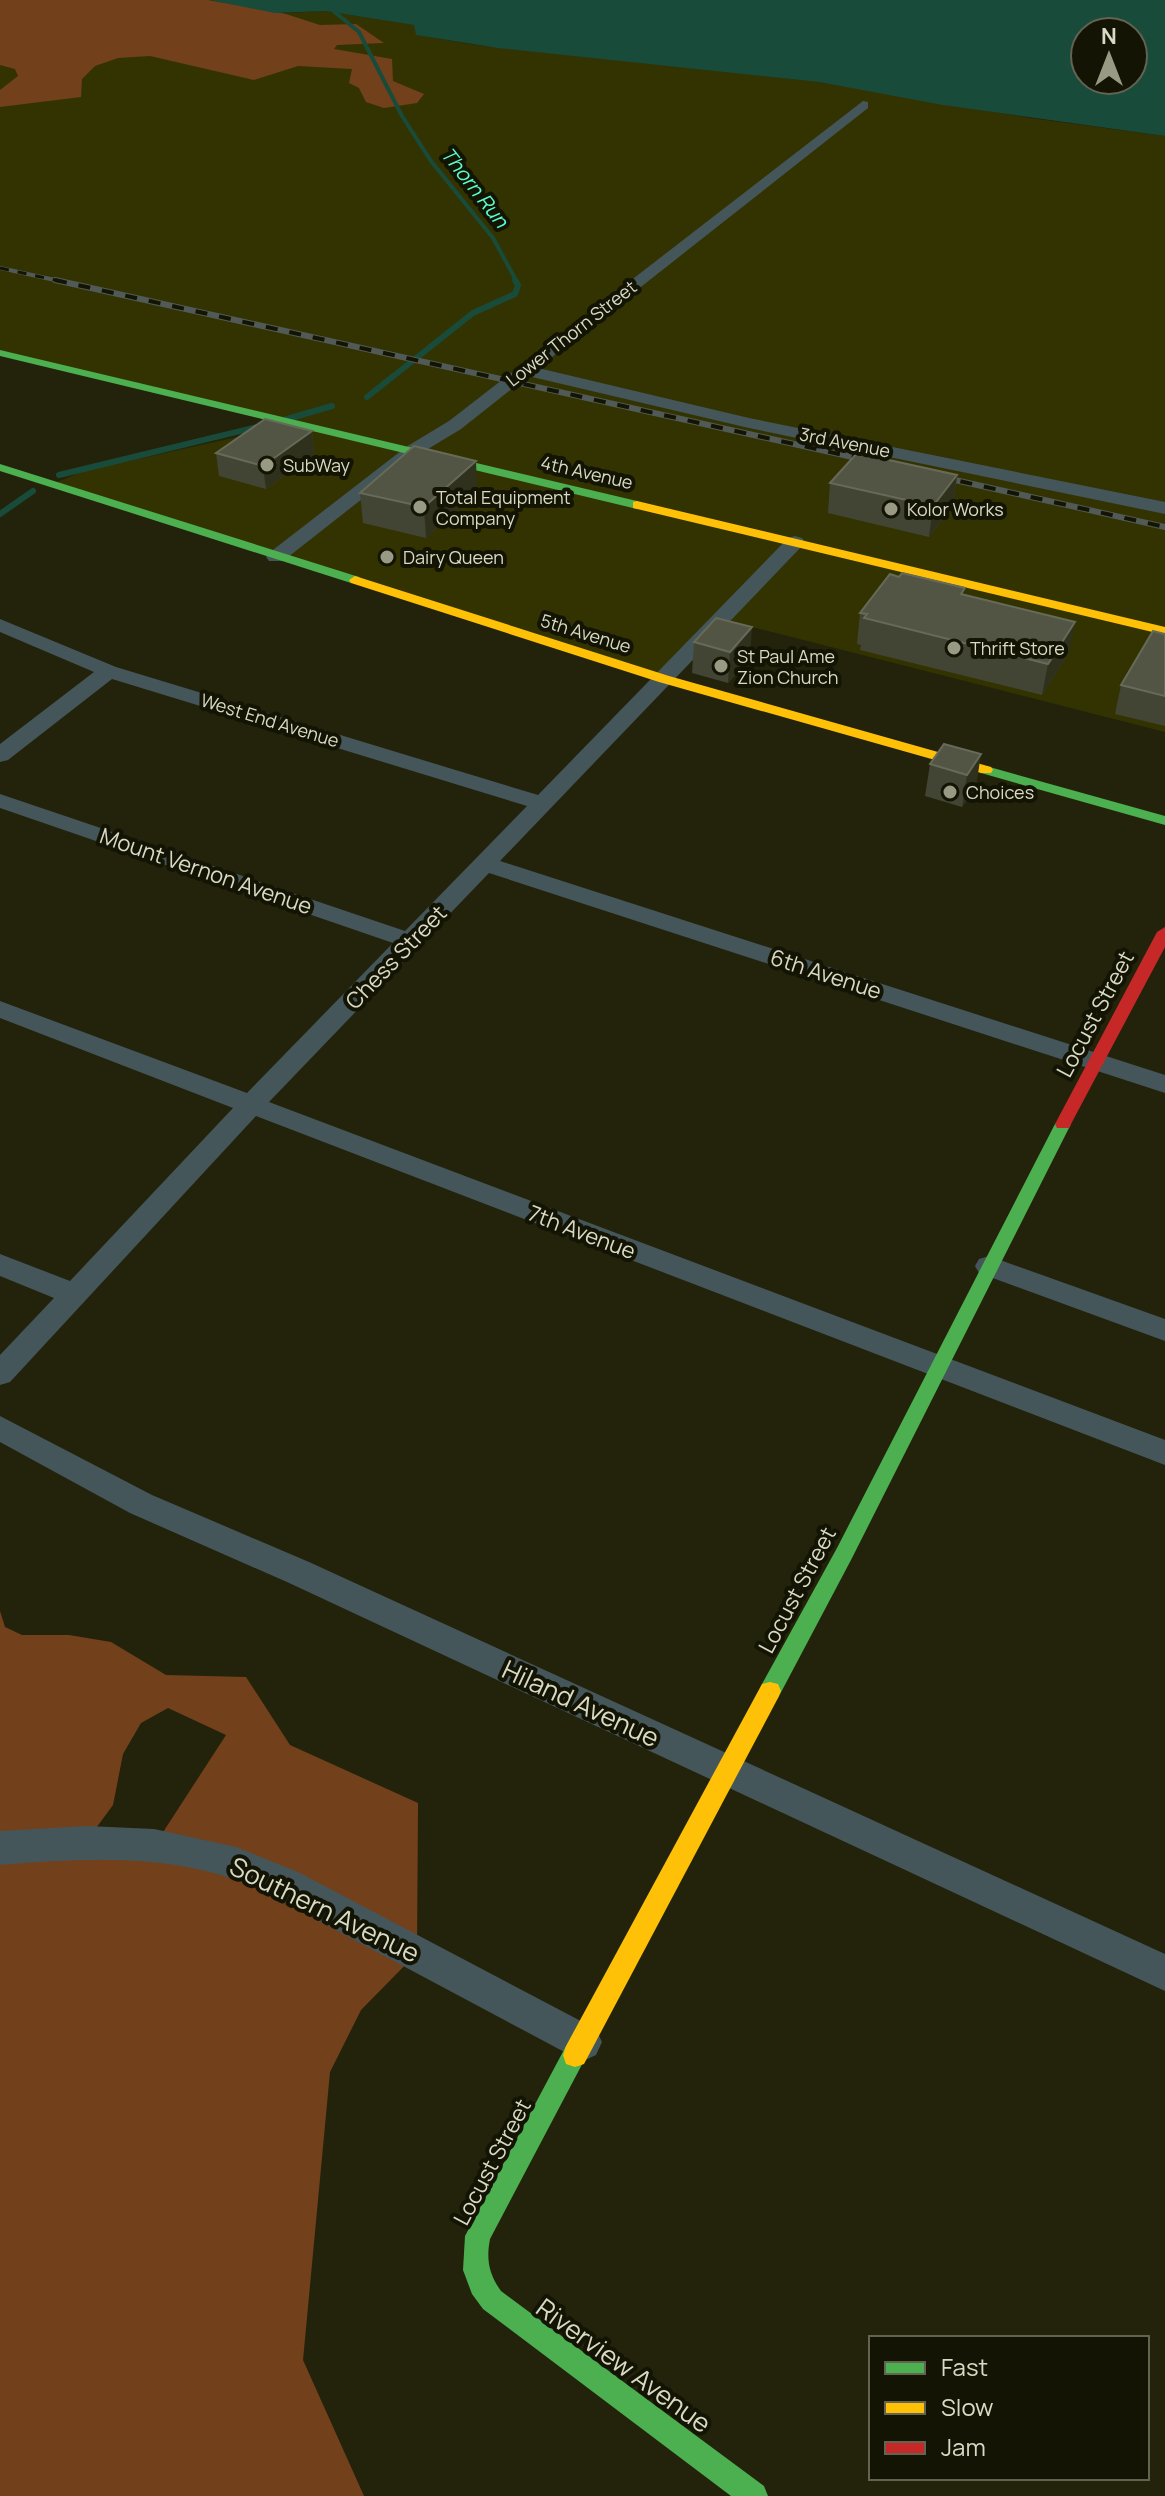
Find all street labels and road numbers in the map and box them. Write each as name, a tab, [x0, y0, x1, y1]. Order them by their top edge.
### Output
street label: Lower Thorn Street	[501, 275, 641, 391]
street label: 3rd Avenue	[797, 421, 893, 463]
street label: 4th Avenue	[539, 450, 635, 494]
street label: 5th Avenue	[538, 608, 634, 658]
street label: West End Avenue	[198, 688, 342, 752]
street label: Mount Vernon Avenue	[96, 821, 316, 921]
street label: Chess Street	[339, 898, 453, 1016]
street label: 6th Avenue	[767, 942, 886, 1006]
street label: Locust Street	[1049, 945, 1141, 1082]
street label: 7th Avenue	[524, 1198, 640, 1266]
street label: Locust Street	[751, 1521, 843, 1658]
street label: Hiland Avenue	[497, 1651, 665, 1755]
street label: Southern Avenue	[224, 1847, 426, 1971]
street label: Locust Street	[446, 2093, 538, 2230]
street label: Riverview Avenue	[529, 2289, 719, 2441]

